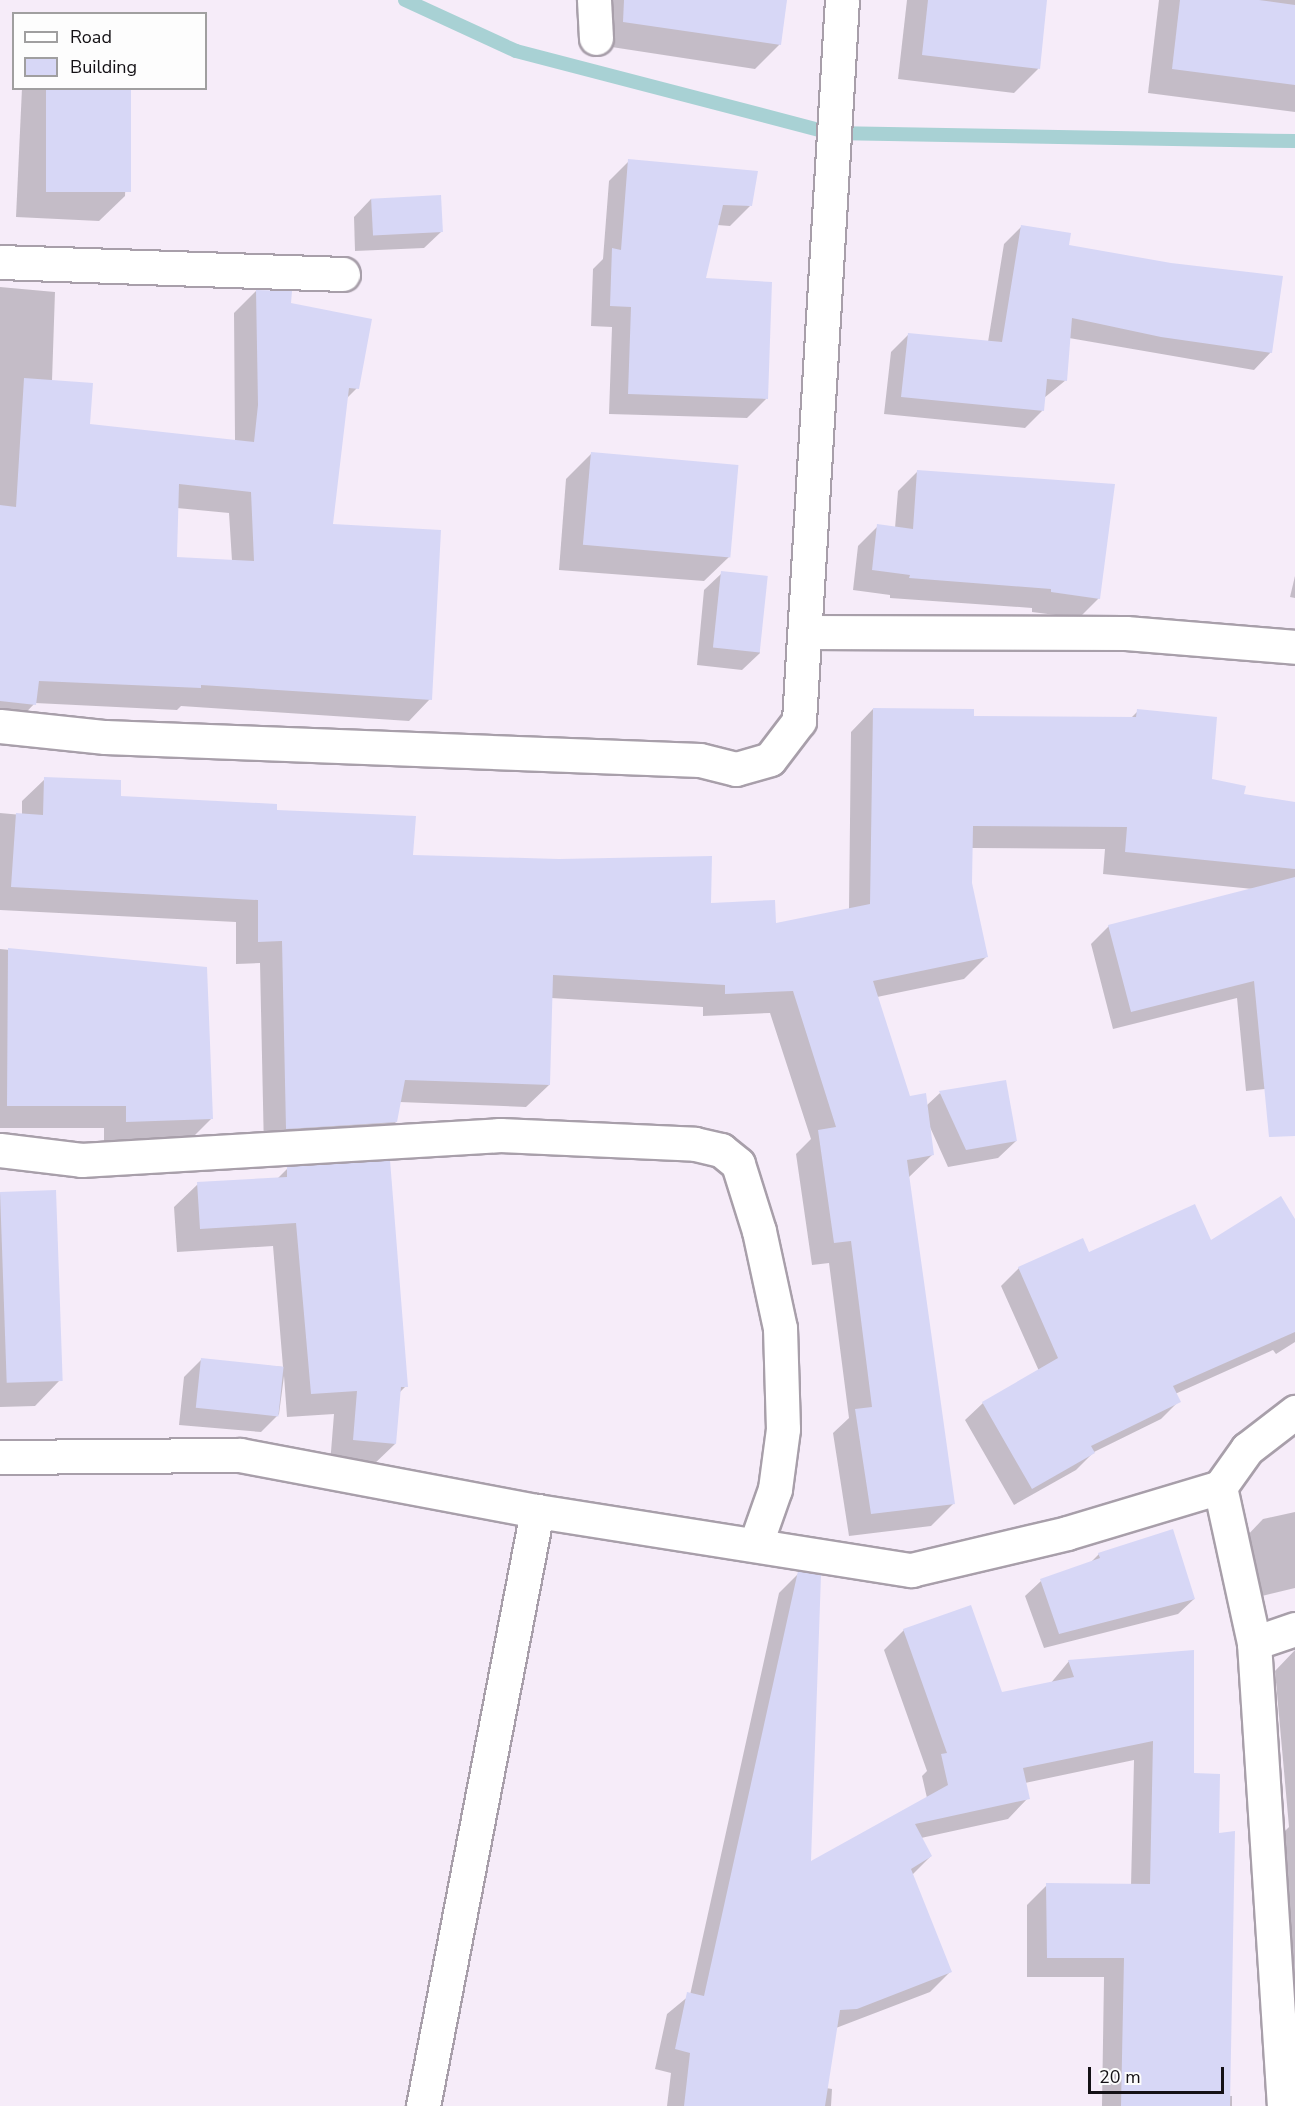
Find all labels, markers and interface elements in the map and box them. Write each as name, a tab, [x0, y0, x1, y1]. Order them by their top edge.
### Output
legend	[12, 12, 207, 90]
text: Road	[70, 25, 112, 49]
text: Building	[70, 55, 137, 79]
scale bar	[1091, 2055, 1228, 2093]
text: 20 m	[1099, 2065, 1141, 2089]

